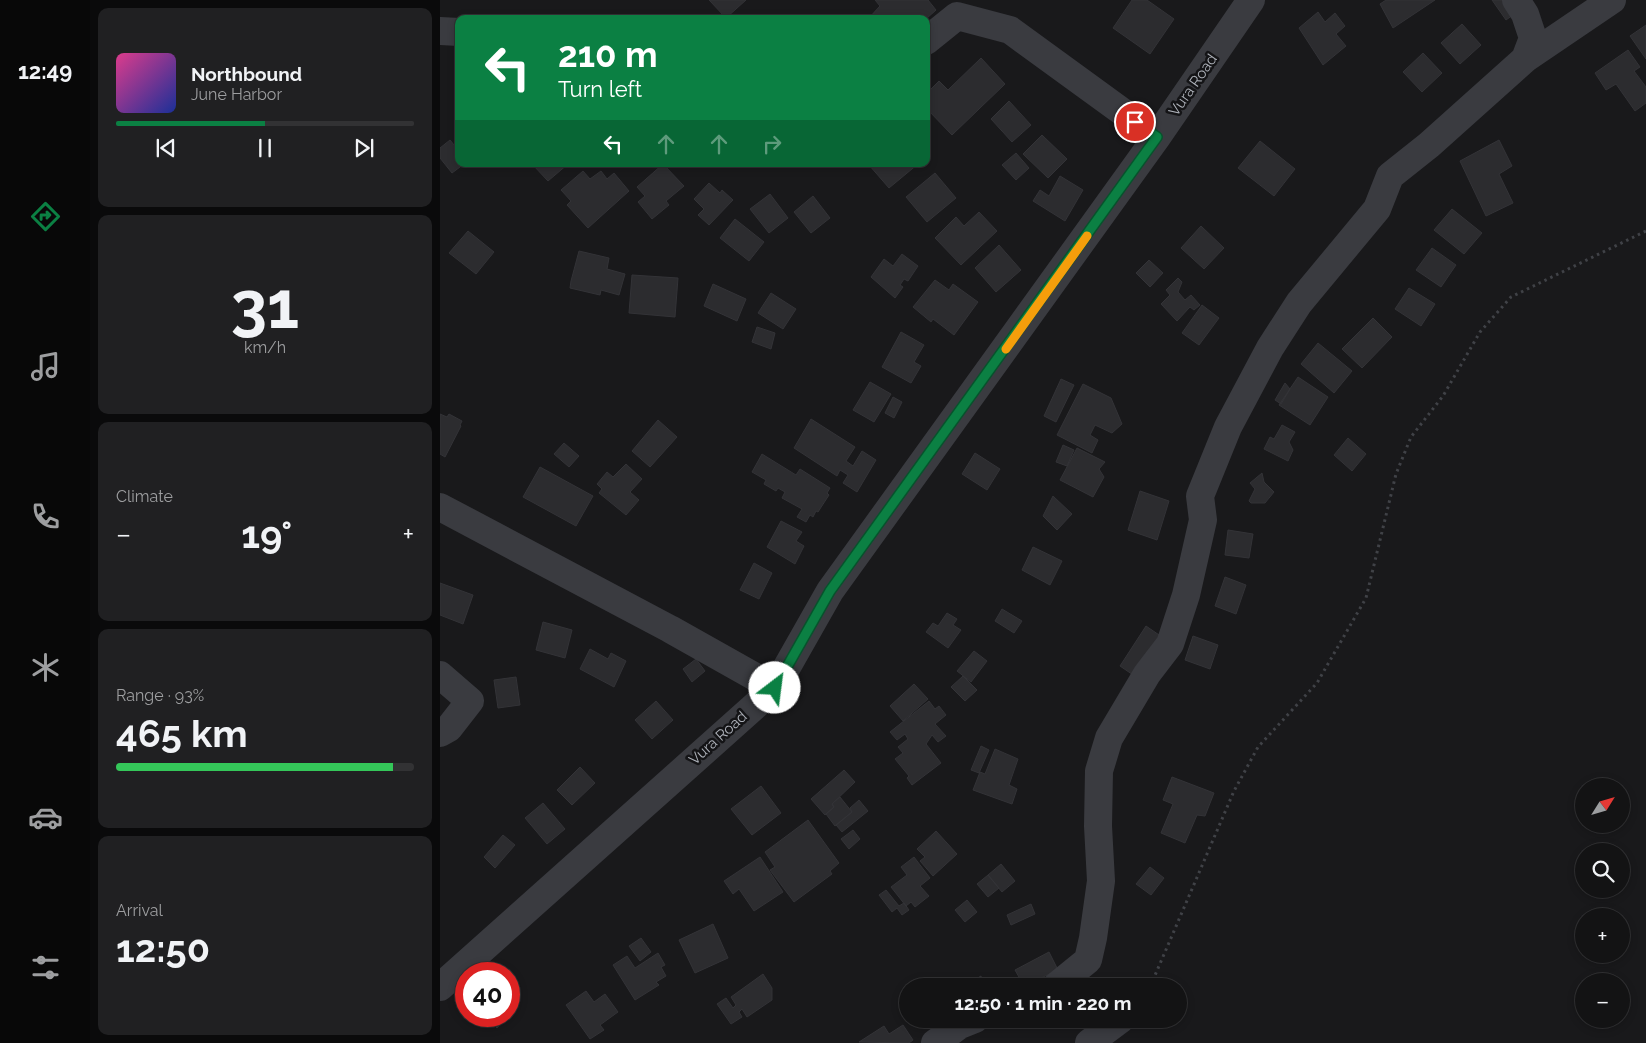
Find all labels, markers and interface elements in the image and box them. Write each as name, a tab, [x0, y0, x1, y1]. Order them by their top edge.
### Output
text: 210 m	[558, 34, 658, 75]
icon: left	[475, 35, 540, 100]
street label: Vura Road	[1165, 50, 1221, 120]
text: 12:49	[18, 58, 72, 84]
text: Northbound	[191, 63, 302, 85]
text: Turn left	[558, 76, 642, 102]
text: June Harbor	[191, 85, 282, 104]
pin	[1114, 101, 1156, 143]
icon: arrive	[1121, 108, 1149, 136]
icon: left	[599, 130, 627, 158]
icon: ahead	[652, 130, 680, 158]
icon: ahead	[705, 130, 733, 158]
icon: right	[758, 130, 786, 158]
icon: previous	[152, 134, 180, 162]
icon: pause	[251, 134, 279, 162]
icon: next	[350, 134, 378, 162]
icon: directions	[28, 199, 63, 234]
text: 31	[231, 267, 299, 343]
text: km/h	[244, 338, 286, 357]
icon: music	[28, 349, 63, 384]
text: Climate	[116, 487, 173, 506]
icon: phone	[28, 499, 63, 534]
text: 19°	[241, 512, 292, 557]
text: −	[116, 518, 131, 551]
text: +	[402, 518, 414, 551]
icon: climate	[28, 650, 63, 685]
position arrow	[748, 661, 800, 713]
text: Range · 93%	[116, 686, 204, 705]
street label: Vura Road	[685, 707, 751, 769]
text: 465 km	[116, 711, 248, 756]
north arrow	[1575, 778, 1630, 832]
map controls	[1575, 778, 1630, 1028]
icon: car	[28, 800, 63, 835]
button: search	[1575, 843, 1630, 898]
text: Arrival	[116, 901, 163, 920]
button: +	[1575, 908, 1630, 963]
text: 12:50	[116, 926, 210, 971]
icon: filters	[28, 950, 63, 985]
speed limit sign: 40	[455, 962, 520, 1027]
button: −	[1575, 973, 1630, 1028]
text: 12:50 · 1 min · 220 m	[954, 992, 1132, 1014]

